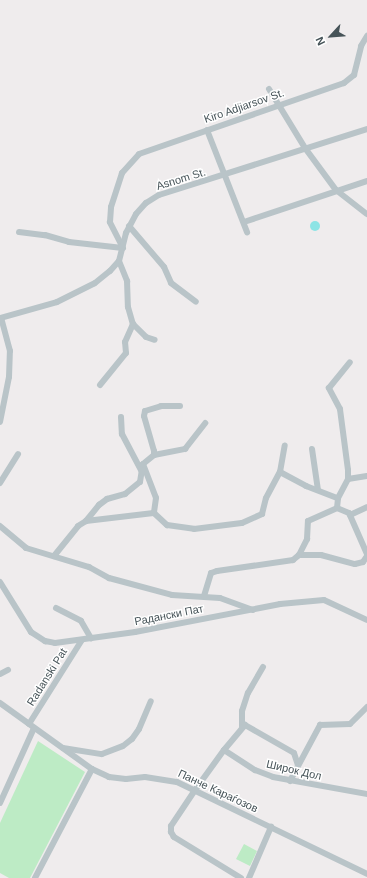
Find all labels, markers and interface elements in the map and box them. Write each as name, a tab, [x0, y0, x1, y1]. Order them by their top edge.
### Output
north arrow	[311, 16, 351, 56]
text: N	[313, 35, 327, 47]
street label: Kiro Adjiarsov St.	[202, 86, 286, 126]
street label: Asnom St.	[155, 165, 207, 193]
street label: Радански Пат	[133, 602, 205, 628]
street label: Radanski Pat	[24, 646, 70, 708]
street label: Широк Дол	[265, 757, 323, 783]
street label: Панче Караѓозов	[176, 767, 260, 815]

